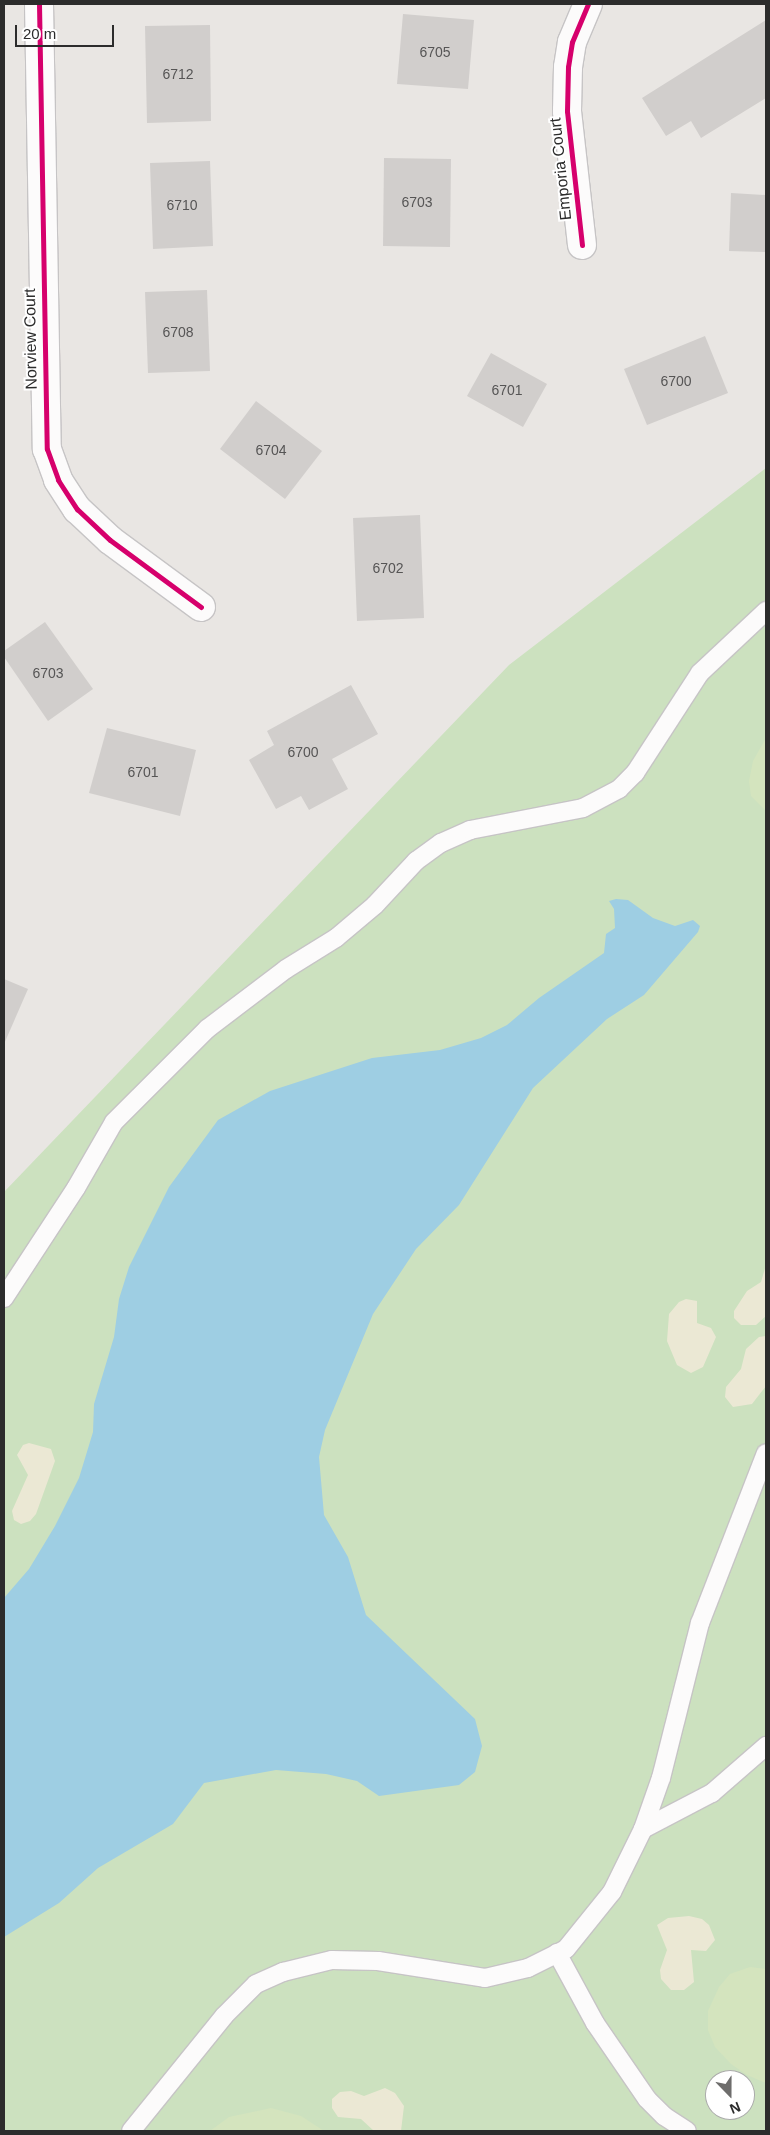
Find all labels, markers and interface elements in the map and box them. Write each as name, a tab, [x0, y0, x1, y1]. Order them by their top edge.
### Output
scale bar	[18, 15, 116, 47]
text: 20 m	[23, 25, 56, 42]
house number: 6705	[419, 44, 451, 60]
house number: 6712	[162, 66, 194, 82]
street label: Emporia Court	[546, 117, 576, 221]
house number: 6703	[401, 194, 433, 210]
house number: 6710	[166, 197, 198, 213]
street label: Norview Court	[21, 288, 41, 390]
house number: 6708	[162, 324, 194, 340]
house number: 6700	[660, 373, 692, 389]
house number: 6701	[491, 382, 523, 398]
house number: 6704	[255, 442, 287, 458]
house number: 6702	[372, 560, 404, 576]
house number: 6703	[32, 665, 64, 681]
house number: 6700	[287, 744, 319, 760]
house number: 6701	[127, 764, 159, 780]
north arrow	[705, 2070, 755, 2120]
text: N	[728, 2099, 743, 2117]

